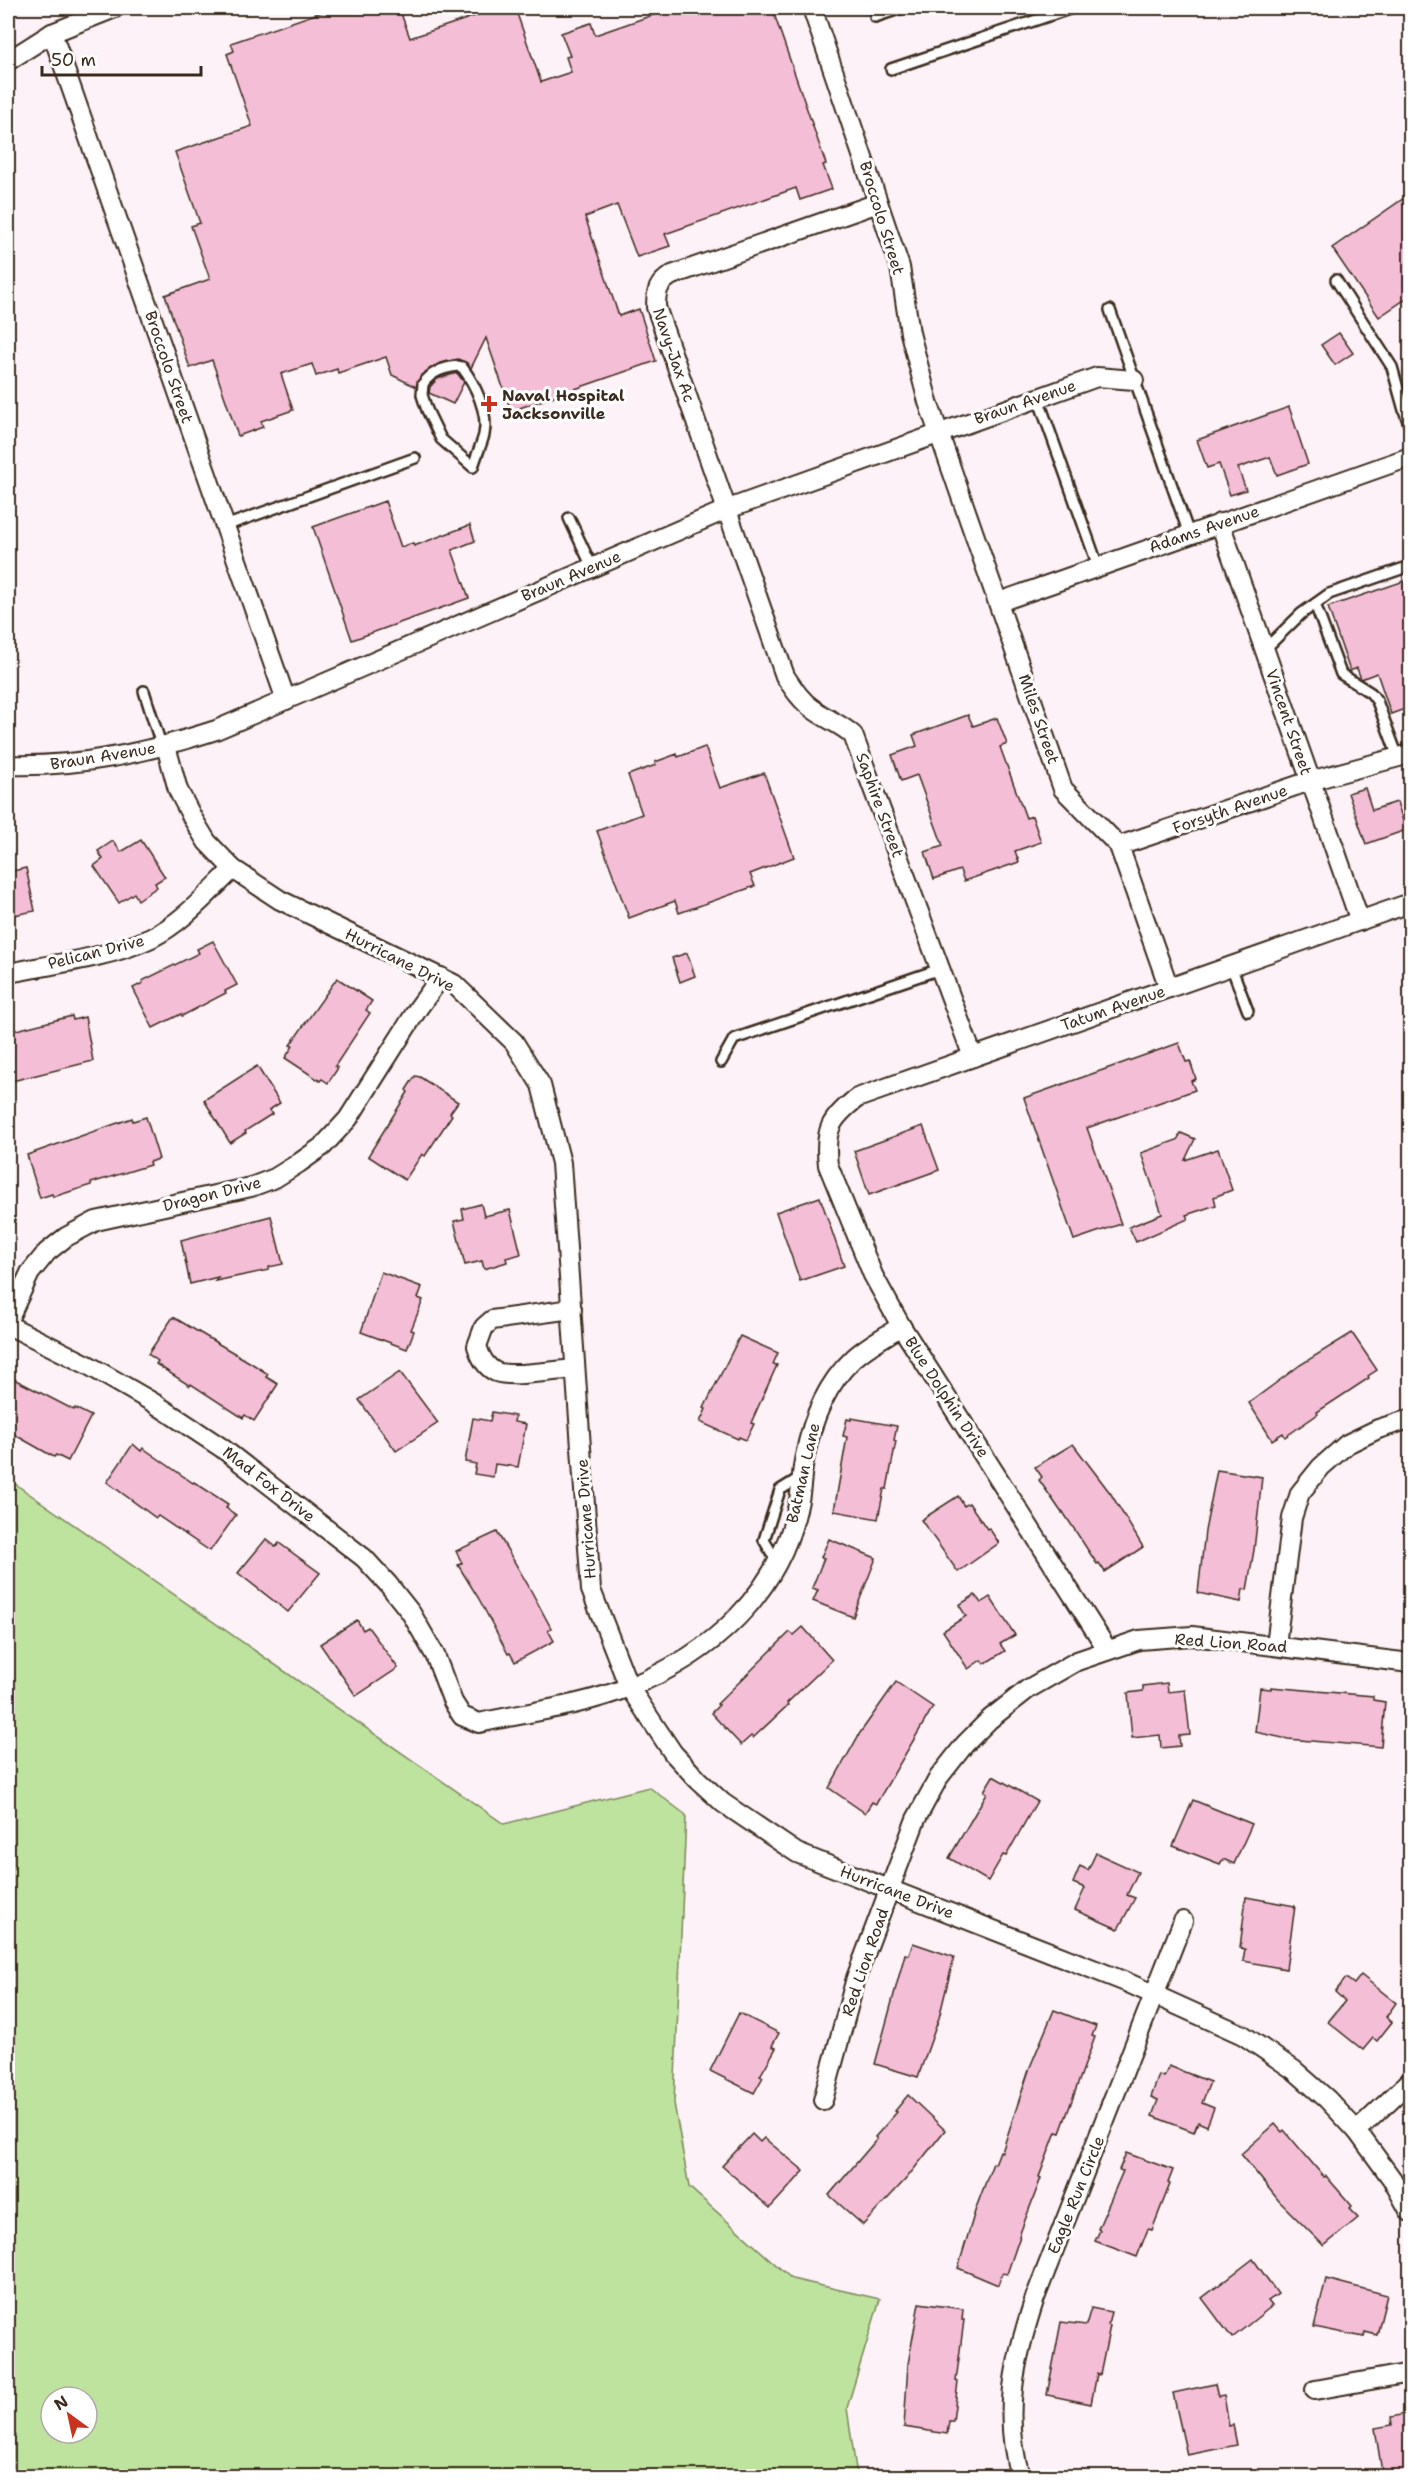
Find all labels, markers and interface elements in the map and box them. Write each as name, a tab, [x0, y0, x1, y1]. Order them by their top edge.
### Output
scale bar	[42, 39, 201, 77]
text: 50 m	[51, 48, 96, 72]
street label: Broccolo Street	[855, 159, 909, 277]
street label: Navy-Jax Ac	[648, 305, 700, 405]
street label: Broccolo Street	[140, 308, 198, 426]
street label: Braun Avenue	[971, 375, 1079, 429]
place label: Naval Hospital Jacksonville	[502, 385, 625, 424]
marker: Naval Hospital Jacksonville	[480, 395, 498, 413]
street label: Adams Avenue	[1146, 500, 1262, 558]
street label: Braun Avenue	[518, 546, 624, 606]
street label: Vincent Street	[1261, 666, 1317, 778]
street label: Miles Street	[1014, 671, 1064, 767]
street label: Braun Avenue	[49, 737, 157, 775]
street label: Saphire Street	[851, 750, 909, 860]
street label: Forsyth Avenue	[1170, 780, 1290, 838]
street label: Hurricane Drive	[342, 923, 458, 997]
street label: Pelican Drive	[46, 930, 146, 974]
street label: Tatum Avenue	[1058, 980, 1168, 1036]
street label: Dragon Drive	[161, 1172, 263, 1216]
street label: Blue Dolphin Drive	[900, 1332, 994, 1462]
street label: Batman Lane	[781, 1421, 825, 1525]
street label: Mad Fox Drive	[219, 1441, 319, 1527]
street label: Hurricane Drive	[571, 1458, 601, 1580]
street label: Red Lion Road	[1174, 1629, 1288, 1657]
street label: Hurricane Drive	[837, 1861, 957, 1923]
street label: Red Lion Road	[837, 1905, 893, 2019]
street label: Eagle Run Circle	[1043, 2133, 1109, 2257]
north arrow	[39, 2385, 99, 2445]
text: N	[50, 2391, 72, 2415]

